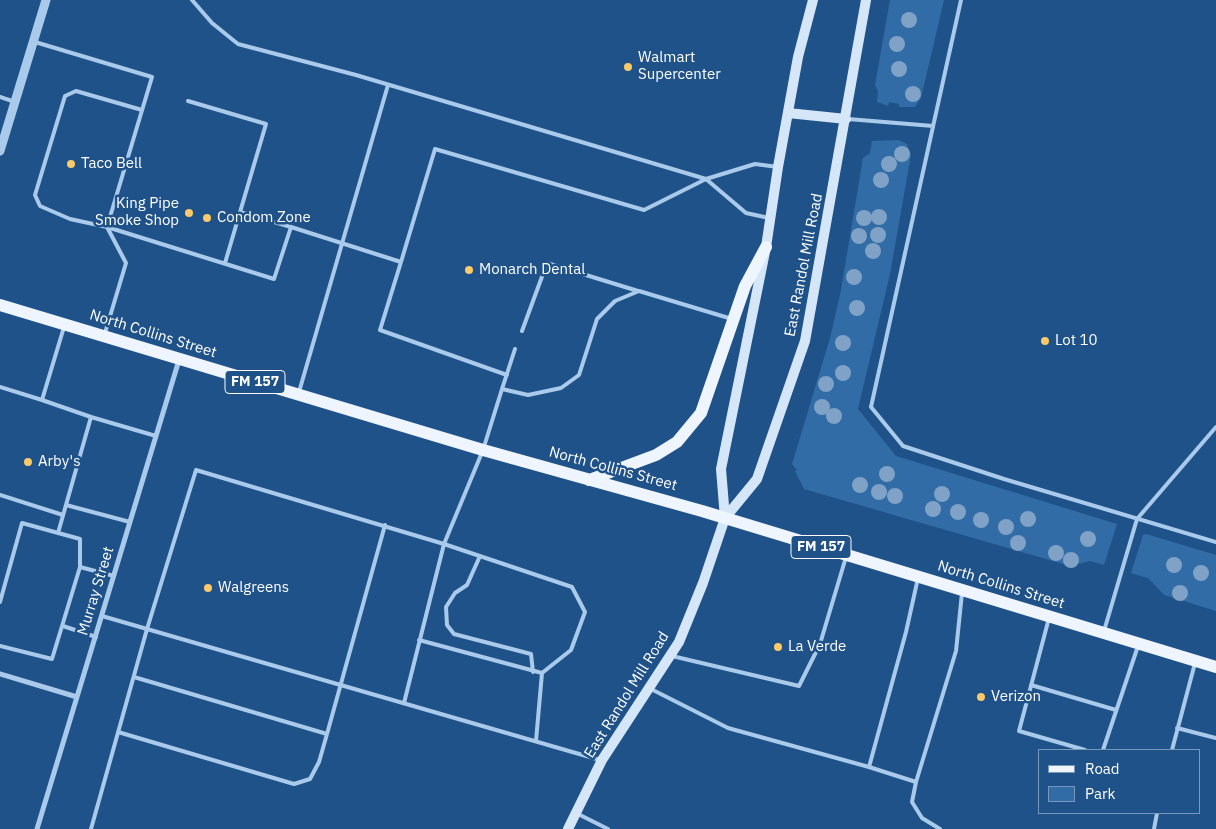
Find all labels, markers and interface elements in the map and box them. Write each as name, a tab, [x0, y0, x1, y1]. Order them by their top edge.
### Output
place label: Walmart Supercenter	[638, 49, 721, 84]
marker: Walmart Supercenter	[622, 61, 634, 73]
place label: Taco Bell	[81, 155, 142, 173]
marker: Taco Bell	[65, 158, 77, 170]
street label: East Randol Mill Road	[781, 192, 827, 338]
place label: King Pipe Smoke Shop	[95, 195, 179, 230]
marker: King Pipe Smoke Shop	[183, 207, 195, 219]
place label: Condom Zone	[217, 209, 311, 227]
marker: Condom Zone	[201, 212, 213, 224]
place label: Monarch Dental	[479, 261, 585, 279]
marker: Monarch Dental	[463, 264, 475, 276]
street label: North Collins Street	[87, 306, 219, 362]
place label: Lot 10	[1055, 332, 1098, 350]
marker: Lot 10	[1039, 335, 1051, 347]
road number: FM 157	[225, 371, 285, 394]
street label: North Collins Street	[547, 443, 679, 495]
place label: Arby's	[38, 453, 80, 471]
marker: Arby's	[22, 456, 34, 468]
road number: FM 157	[791, 536, 851, 558]
street label: Murray Street	[74, 544, 118, 638]
street label: North Collins Street	[935, 557, 1067, 613]
place label: Walgreens	[218, 579, 289, 597]
marker: Walgreens	[202, 582, 214, 594]
street label: East Randol Mill Road	[581, 629, 673, 761]
place label: La Verde	[788, 638, 846, 656]
marker: La Verde	[772, 641, 784, 653]
place label: Verizon	[991, 688, 1041, 706]
marker: Verizon	[975, 691, 987, 703]
legend	[1038, 749, 1201, 814]
text: Road	[1085, 759, 1120, 778]
text: Park	[1085, 784, 1115, 803]

